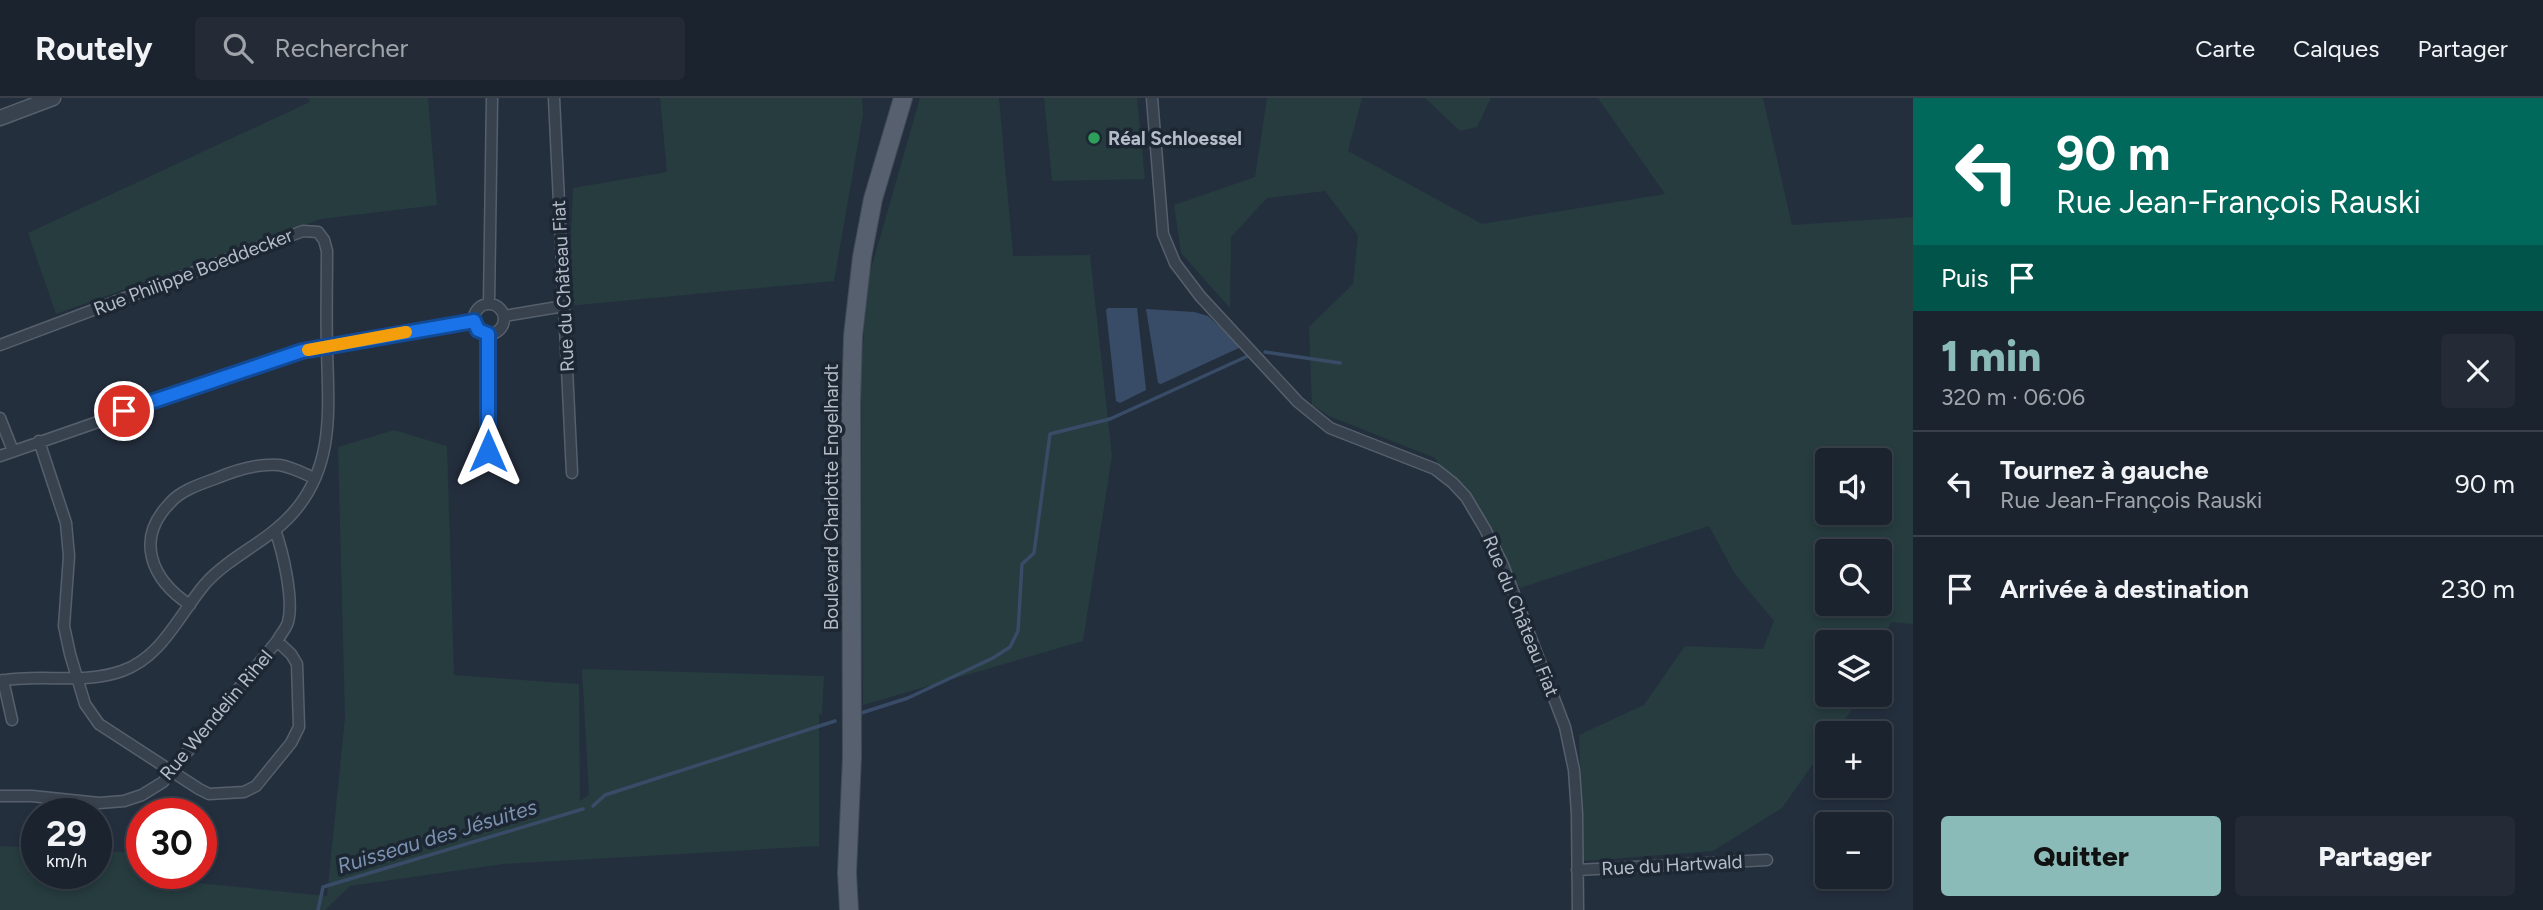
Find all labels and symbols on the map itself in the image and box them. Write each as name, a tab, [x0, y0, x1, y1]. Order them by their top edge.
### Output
place label: Réal Schloessel	[1108, 127, 1242, 150]
marker: Réal Schloessel	[1086, 130, 1102, 146]
street label: Rue du Château Fiat	[547, 199, 579, 373]
street label: Rue Philippe Boeddecker	[90, 223, 296, 321]
street label: Boulevard Charlotte Engelhardt	[820, 364, 843, 630]
pin	[94, 381, 154, 441]
position arrow	[451, 414, 525, 488]
street label: Rue du Château Fiat	[1478, 532, 1564, 700]
street label: Rue Wendelin Rihel	[155, 645, 277, 785]
water label: Ruisseau des Jésuites	[334, 794, 540, 878]
speed limit sign: 30	[126, 798, 217, 889]
street label: Rue du Hartwald	[1601, 850, 1743, 880]

